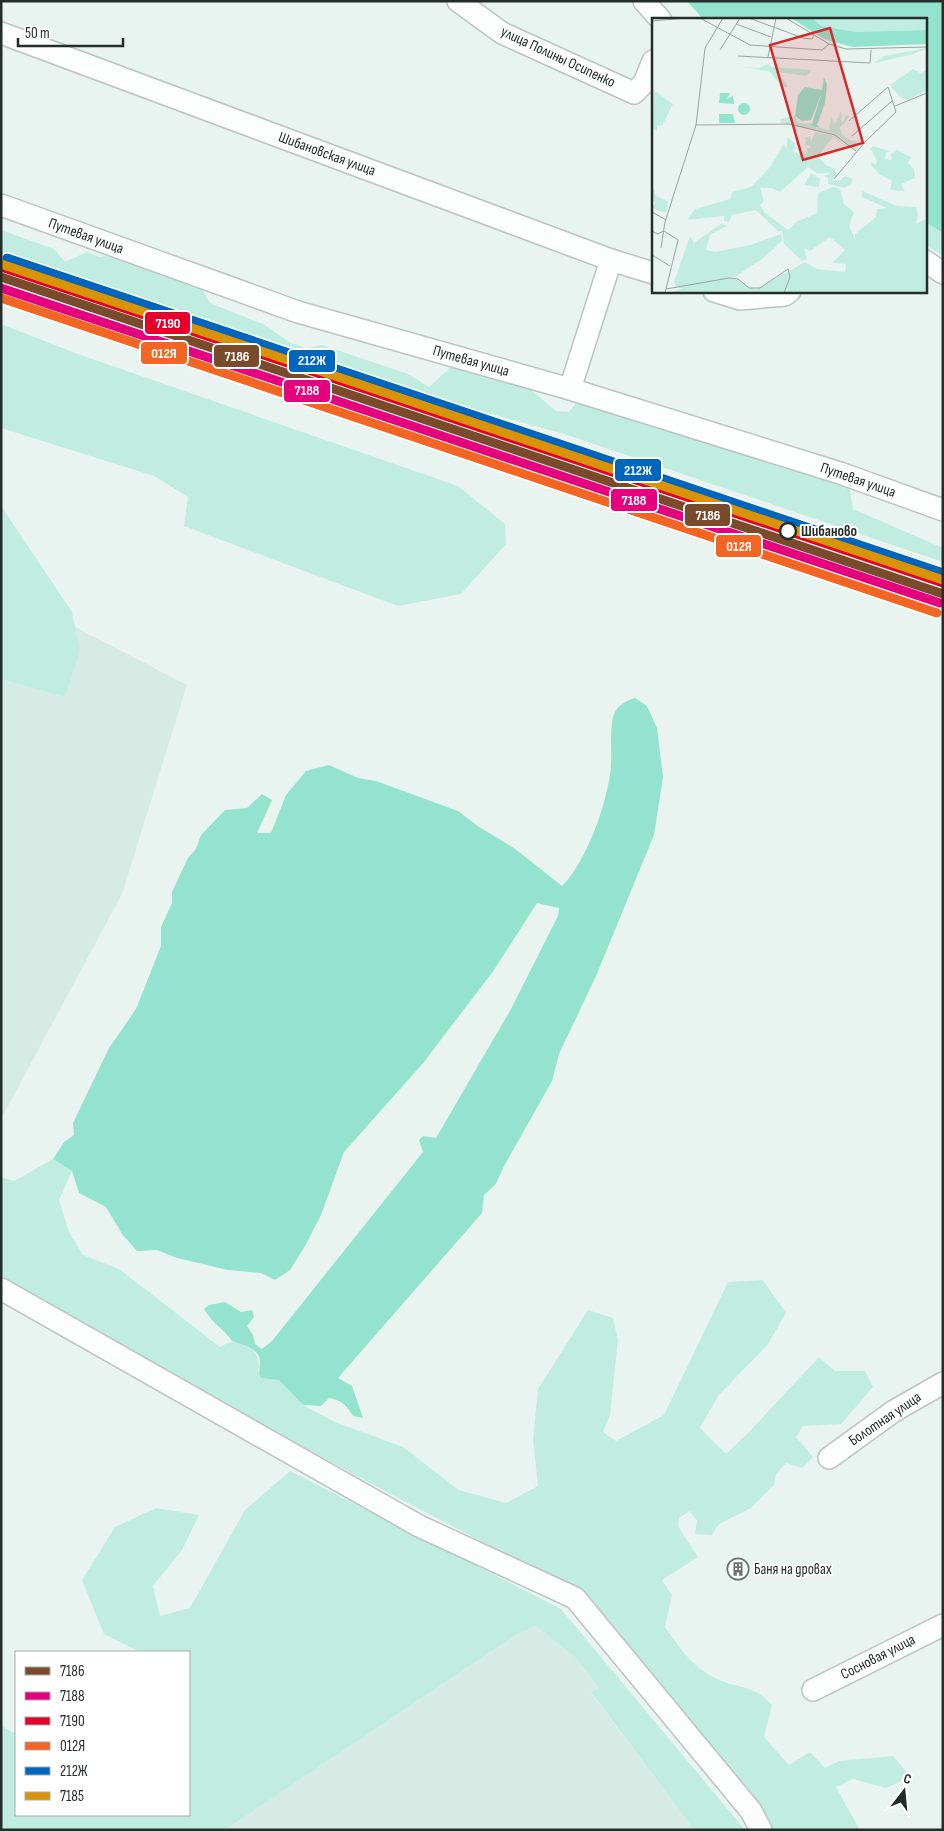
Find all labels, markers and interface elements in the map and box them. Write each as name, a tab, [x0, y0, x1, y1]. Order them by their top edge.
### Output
scale bar	[18, 15, 122, 47]
inset map	[652, 18, 926, 292]
street label: улица Полины Осипенко	[498, 22, 618, 92]
text: 50 m	[25, 24, 50, 43]
street label: Шибановская улица	[276, 128, 378, 180]
street label: Путевая улица	[46, 214, 126, 258]
line badge: 7190	[144, 311, 191, 335]
text: 7190	[156, 315, 181, 332]
line badge: 012Я	[140, 341, 188, 365]
street label: Путевая улица	[431, 341, 512, 381]
line badge: 7186	[213, 344, 260, 368]
text: 012Я	[151, 345, 177, 362]
text: 7186	[225, 348, 250, 365]
line badge: 212Ж	[288, 349, 336, 373]
text: 212Ж	[298, 352, 326, 369]
line badge: 7188	[283, 379, 331, 403]
text: 7188	[295, 382, 320, 399]
line badge: 212Ж	[614, 458, 662, 482]
street label: Путевая улица	[818, 458, 898, 502]
text: 212Ж	[624, 462, 652, 479]
line badge: 7188	[610, 488, 658, 512]
text: 7188	[622, 492, 647, 509]
line badge: 7186	[684, 503, 731, 527]
text: 7186	[696, 507, 721, 524]
marker: Шибаново	[779, 522, 797, 540]
place label: Шибаново	[801, 522, 857, 541]
line badge: 012Я	[715, 534, 762, 558]
text: 012Я	[726, 538, 752, 555]
street label: Болотная улица	[845, 1388, 925, 1450]
building icon: Баня на дровах	[726, 1557, 750, 1581]
place label: Баня на дровах	[754, 1560, 832, 1579]
street label: Сосновая улица	[837, 1630, 919, 1684]
legend	[15, 1651, 190, 1816]
text: 7186	[60, 1662, 84, 1681]
text: 7188	[60, 1687, 84, 1706]
text: 7190	[60, 1712, 85, 1731]
text: 012Я	[60, 1737, 85, 1756]
text: 212Ж	[60, 1762, 88, 1781]
north arrow	[879, 1766, 929, 1816]
text: С	[902, 1770, 913, 1788]
text: 7185	[60, 1787, 84, 1806]

